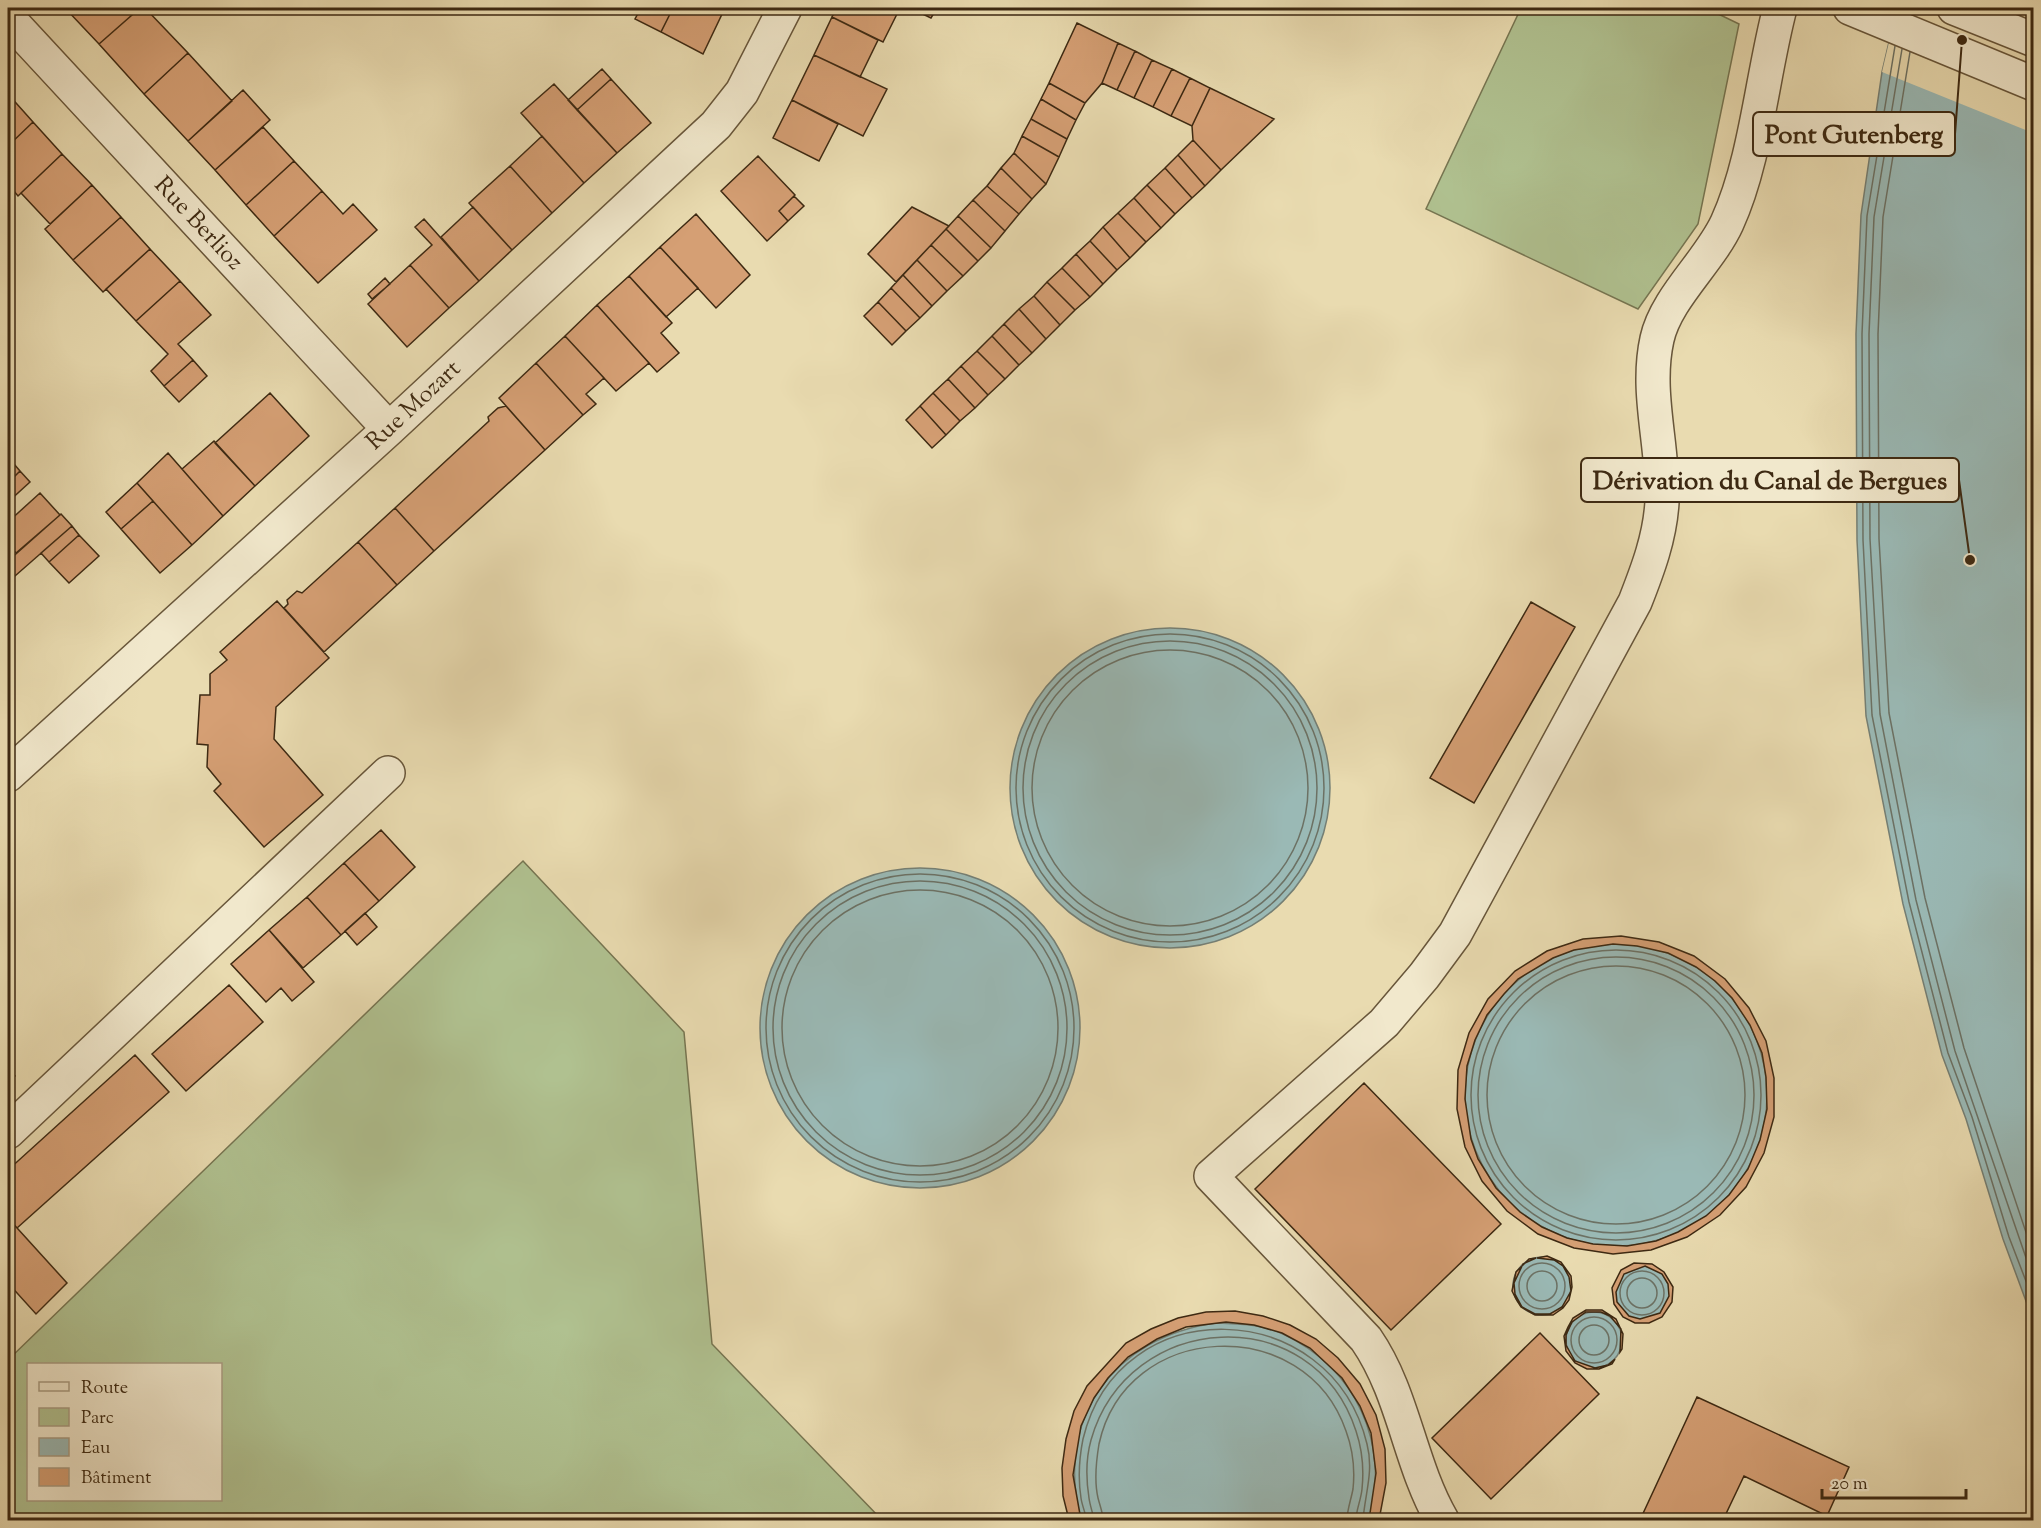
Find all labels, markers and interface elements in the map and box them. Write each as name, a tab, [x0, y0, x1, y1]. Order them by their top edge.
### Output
callout: Pont Gutenberg	[1753, 112, 1955, 156]
text: Pont Gutenberg	[1765, 118, 1944, 155]
street label: Rue Berlioz	[146, 169, 250, 279]
street label: Rue Mozart	[359, 353, 469, 459]
callout: Dérivation du Canal de Bergues	[1581, 458, 1959, 502]
text: Dérivation du Canal de Bergues	[1593, 464, 1947, 501]
legend	[27, 1363, 222, 1501]
text: Route	[81, 1376, 128, 1402]
text: Parc	[81, 1406, 114, 1432]
text: Eau	[81, 1436, 110, 1462]
scale bar	[1822, 1462, 1966, 1500]
text: Bâtiment	[81, 1466, 151, 1492]
text: 20 m	[1831, 1472, 1868, 1498]

